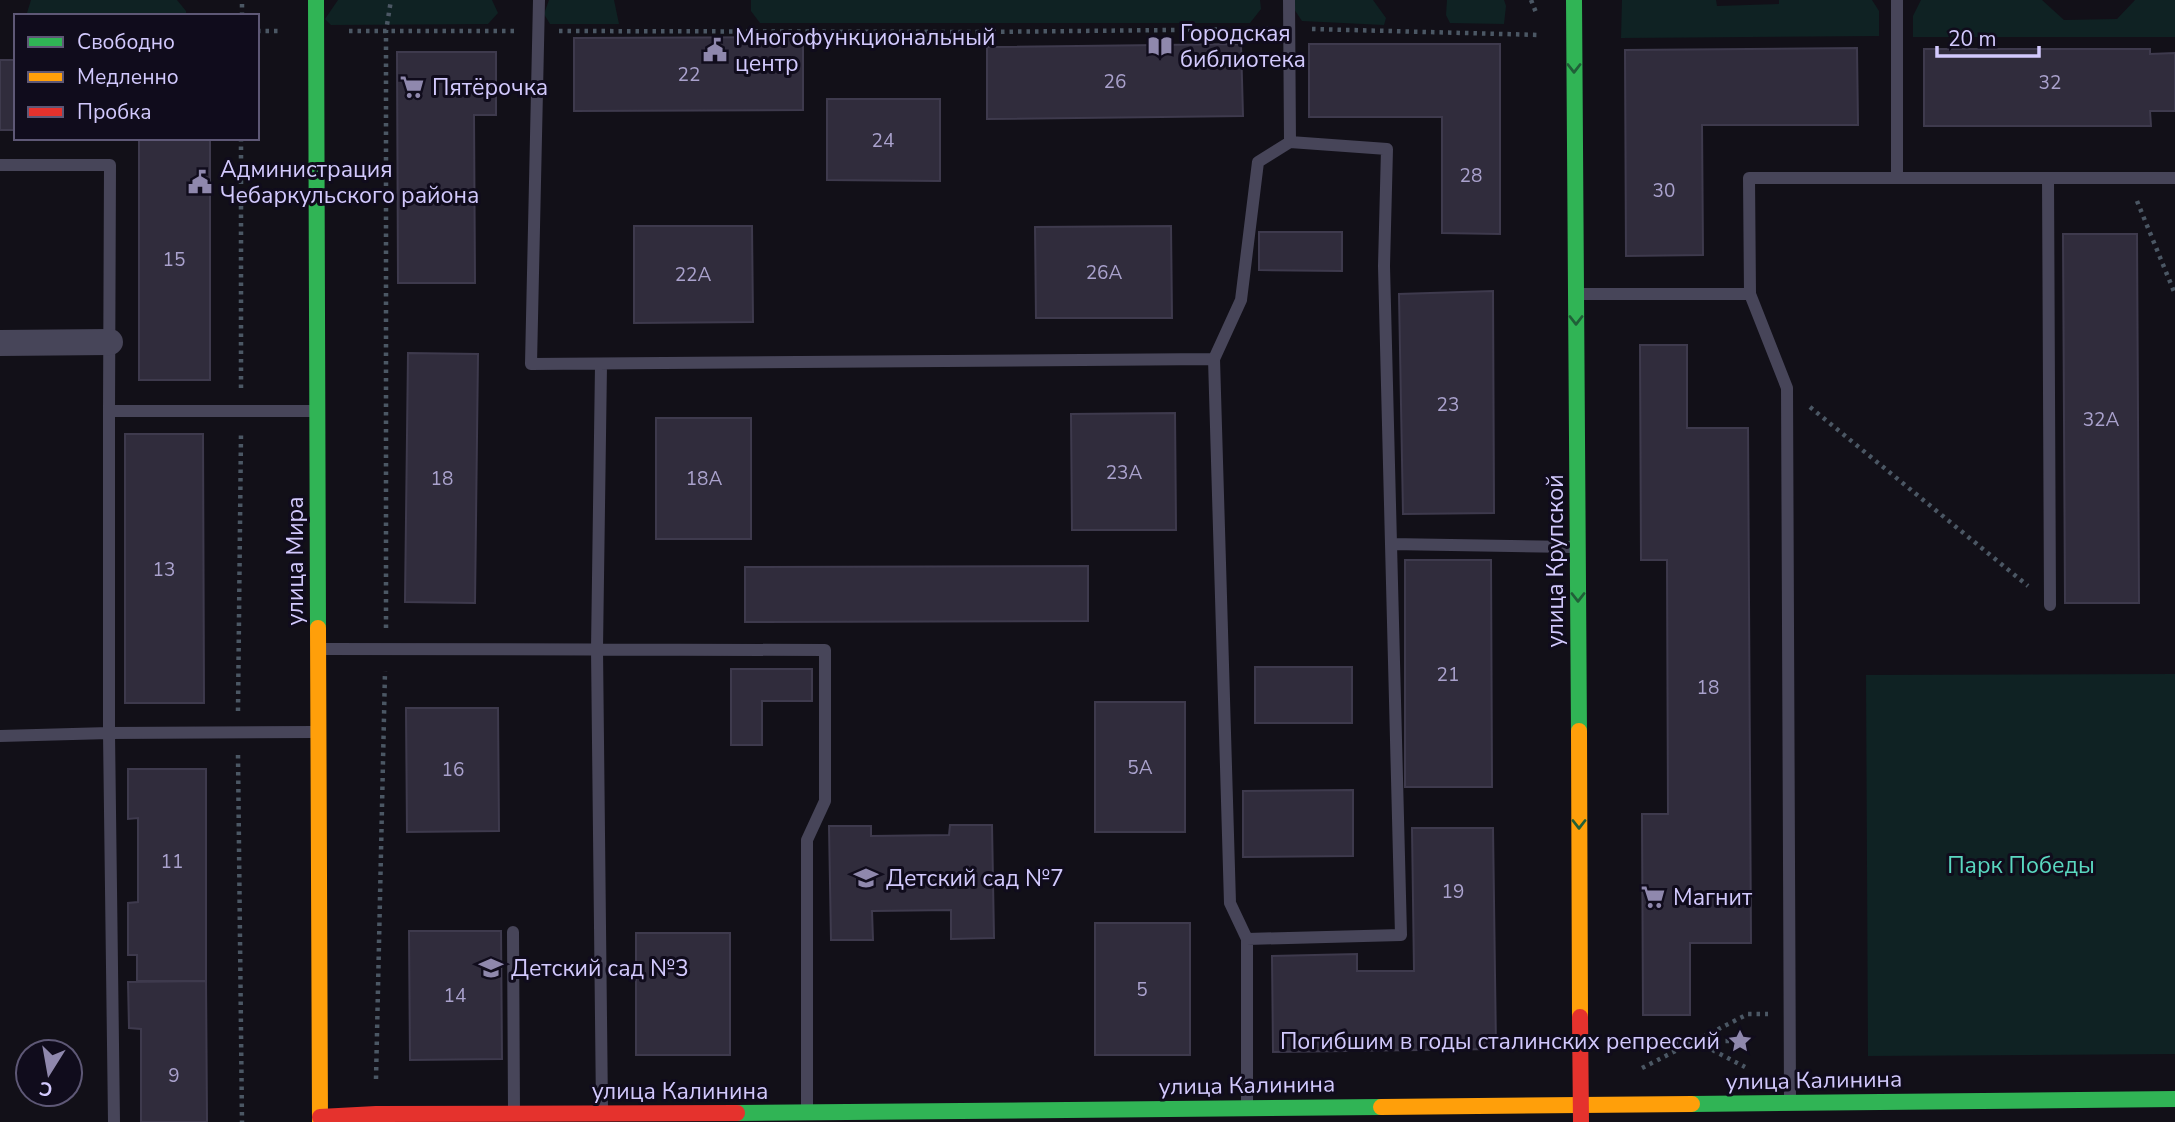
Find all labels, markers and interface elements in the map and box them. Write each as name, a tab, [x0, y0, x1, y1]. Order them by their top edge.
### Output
legend	[14, 14, 259, 140]
scale bar	[1937, 14, 2038, 58]
place label: Городская библиотека	[1180, 18, 1306, 75]
place label: Многофункциональный центр	[735, 22, 996, 79]
text: 20 m	[1948, 25, 1997, 53]
text: Свободно	[77, 28, 175, 56]
library icon: Городская библиотека	[1146, 32, 1174, 60]
public building icon: Многофункциональный центр	[701, 36, 729, 64]
house number: 22	[678, 62, 700, 88]
text: Медленно	[77, 63, 179, 91]
one-way arrow	[1566, 63, 1582, 74]
house number: 26	[1104, 69, 1126, 95]
house number: 32	[2039, 70, 2061, 96]
place label: Пятёрочка	[432, 72, 548, 103]
supermarket icon: Пятёрочка	[398, 73, 426, 101]
text: Пробка	[77, 98, 151, 126]
house number: 24	[872, 128, 894, 154]
place label: Администрация Чебаркульского района	[220, 154, 479, 211]
house number: 28	[1460, 163, 1482, 189]
public building icon: Администрация Чебаркульского района	[186, 168, 214, 196]
house number: 30	[1653, 178, 1675, 204]
house number: 15	[163, 247, 185, 273]
house number: 26А	[1086, 260, 1122, 286]
house number: 22А	[675, 262, 711, 288]
one-way arrow	[1568, 315, 1584, 326]
house number: 23	[1437, 392, 1459, 418]
house number: 32А	[2083, 407, 2119, 433]
house number: 23А	[1106, 460, 1142, 486]
house number: 18	[431, 466, 453, 492]
house number: 18А	[686, 466, 722, 492]
street label: улица Крупской	[1540, 474, 1571, 648]
street label: улица Мира	[280, 496, 311, 626]
house number: 13	[153, 557, 175, 583]
one-way arrow	[1570, 592, 1586, 602]
house number: 21	[1437, 662, 1459, 688]
house number: 18	[1697, 675, 1719, 701]
house number: 5А	[1127, 755, 1153, 781]
house number: 16	[442, 757, 464, 783]
one-way arrow	[1572, 819, 1587, 830]
house number: 11	[161, 849, 183, 875]
park label: Парк Победы	[1947, 850, 2095, 881]
place label: Детский сад №7	[886, 863, 1064, 894]
school or university icon: Детский сад №7	[852, 864, 880, 892]
house number: 19	[1442, 879, 1464, 905]
place label: Магнит	[1673, 882, 1753, 913]
supermarket icon: Магнит	[1639, 883, 1667, 911]
place label: Детский сад №3	[511, 953, 689, 984]
school or university icon: Детский сад №3	[477, 954, 505, 982]
house number: 5	[1136, 977, 1148, 1003]
house number: 14	[444, 983, 466, 1009]
place label: Погибшим в годы сталинских репрессий	[1280, 1026, 1720, 1057]
place icon: Погибшим в годы сталинских репрессий	[1726, 1027, 1754, 1055]
north arrow	[14, 1038, 84, 1108]
house number: 9	[168, 1063, 180, 1089]
street label: улица Калинина	[1725, 1063, 1903, 1098]
street label: улица Калинина	[1158, 1068, 1336, 1103]
text: С	[37, 1075, 55, 1103]
street label: улица Калинина	[592, 1076, 768, 1107]

